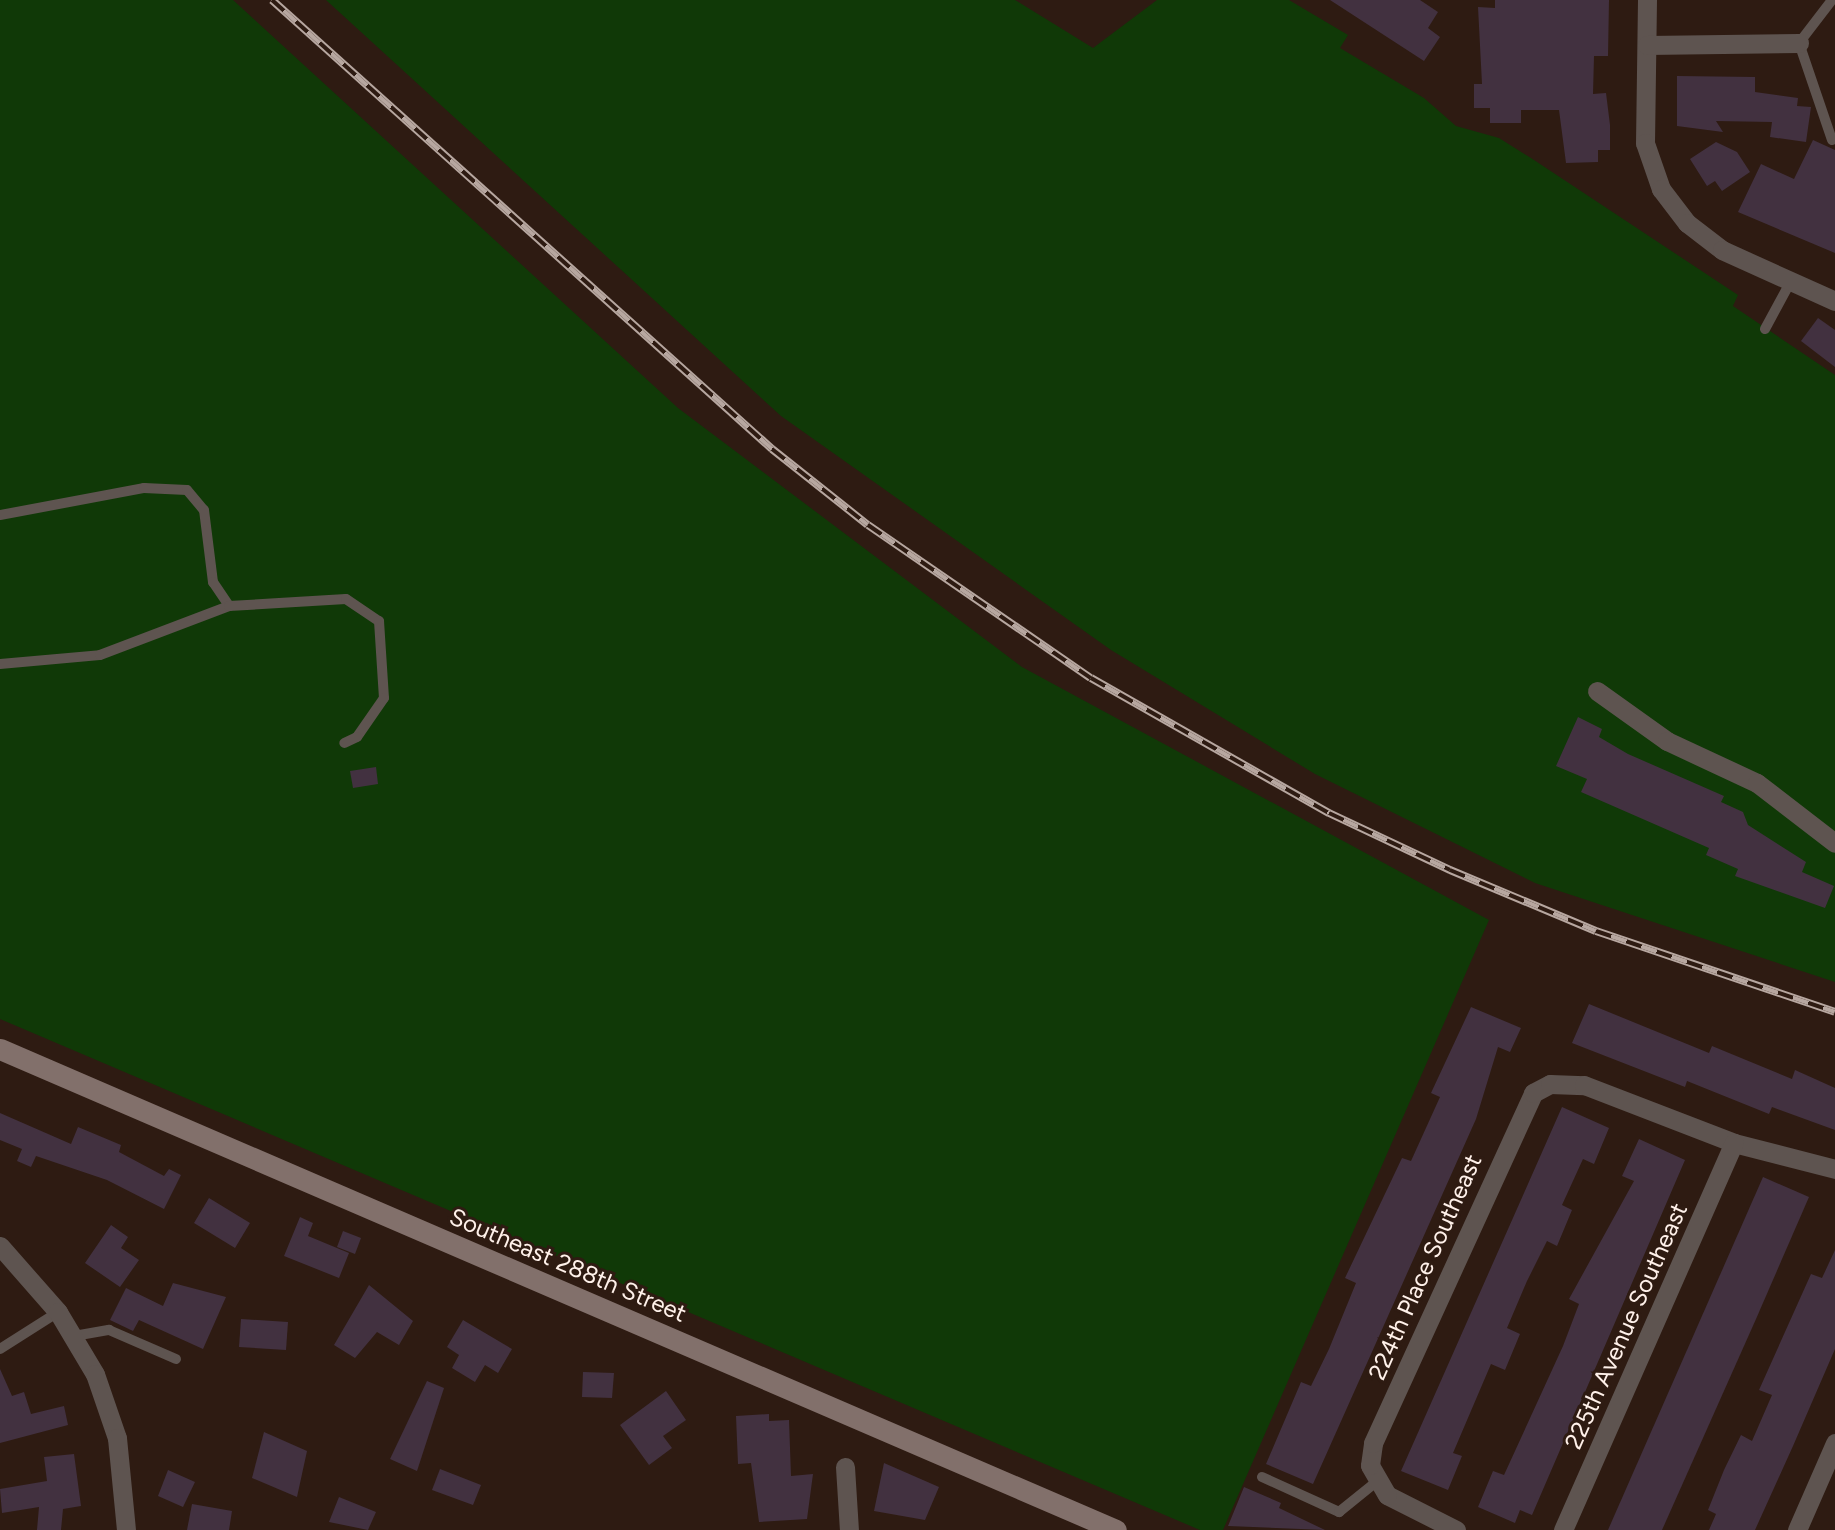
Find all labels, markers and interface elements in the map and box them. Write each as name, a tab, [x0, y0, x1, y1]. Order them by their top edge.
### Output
street label: 224th Place Southeast	[1362, 1150, 1488, 1384]
street label: 225th Avenue Southeast	[1559, 1199, 1693, 1453]
street label: Southeast 288th Street	[445, 1202, 691, 1328]

